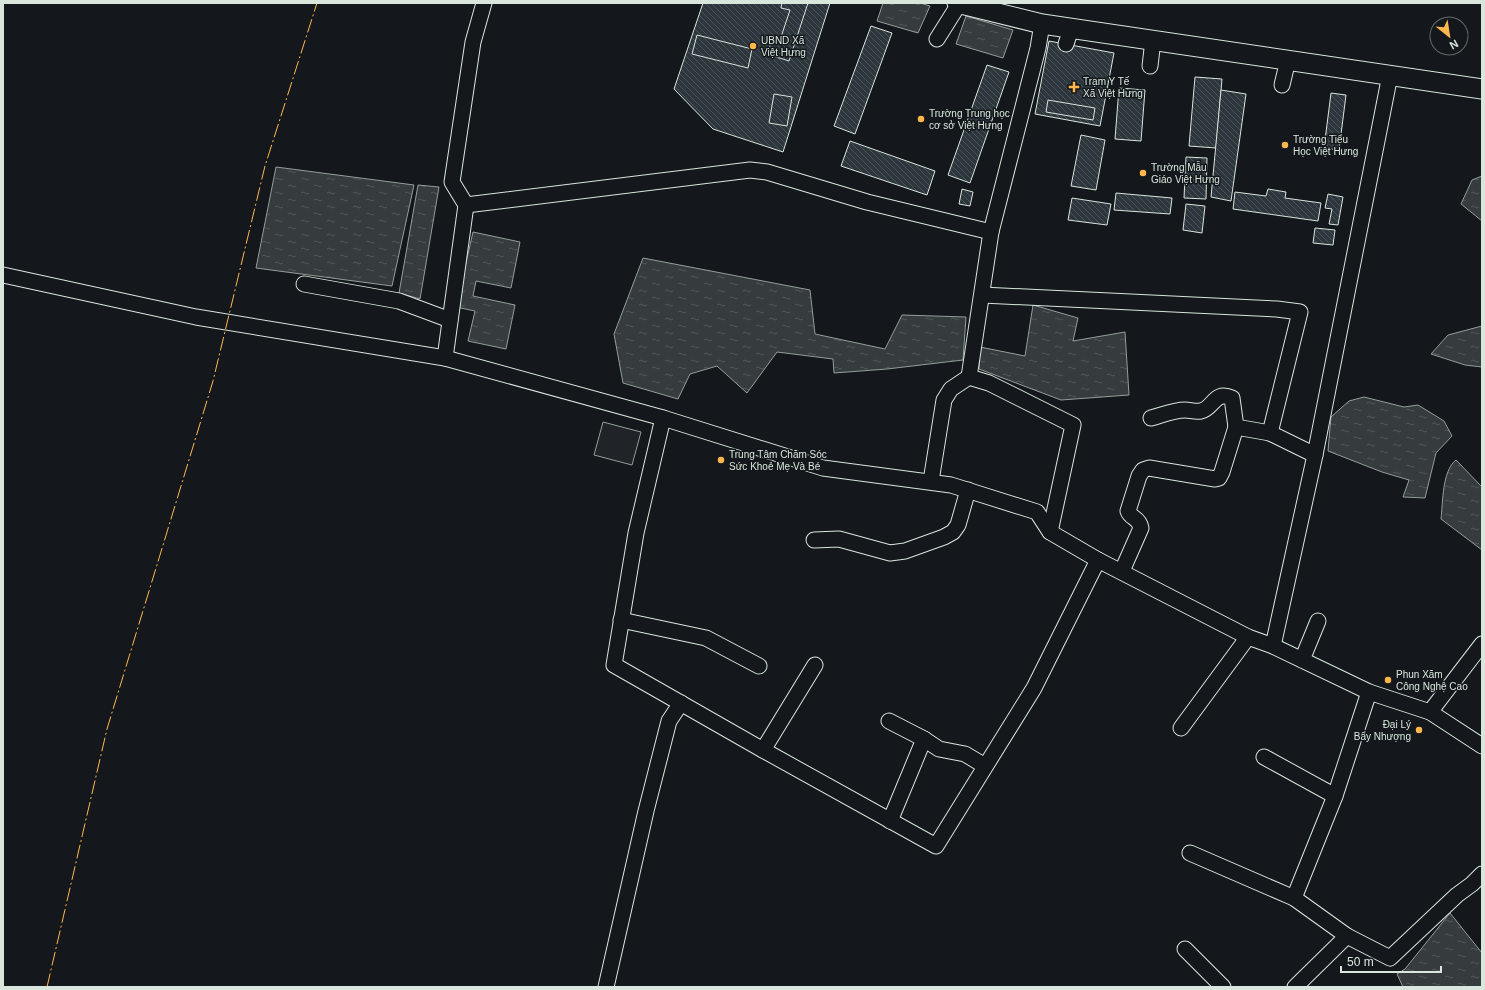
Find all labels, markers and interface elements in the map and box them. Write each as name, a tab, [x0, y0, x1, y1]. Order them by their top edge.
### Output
north arrow	[1429, 16, 1469, 56]
place label: UBND Xã Việt Hưng	[761, 35, 806, 58]
text: N	[1448, 37, 1460, 52]
marker: UBND Xã Việt Hưng	[748, 41, 758, 51]
place label: Trạm Y Tế Xã Việt Hưng	[1083, 76, 1143, 99]
marker: Trạm Y Tế Xã Việt Hưng	[1068, 81, 1080, 93]
place label: Trường Trung học cơ sở Việt Hưng	[929, 108, 1010, 131]
marker: Trường Trung học cơ sở Việt Hưng	[916, 114, 926, 124]
place label: Trường Tiểu Học Việt Hưng	[1293, 134, 1358, 157]
marker: Trường Tiểu Học Việt Hưng	[1280, 140, 1290, 150]
place label: Trường Mẫu Giáo Việt Hưng	[1151, 161, 1220, 185]
marker: Trường Mẫu Giáo Việt Hưng	[1138, 168, 1148, 178]
place label: Trung Tâm Chăm Sóc Sức Khoẻ Mẹ Và Bé	[729, 449, 827, 472]
marker: Trung Tâm Chăm Sóc Sức Khoẻ Mẹ Và Bé	[716, 455, 726, 465]
place label: Phun Xăm Công Nghệ Cao	[1396, 669, 1468, 692]
marker: Phun Xăm Công Nghệ Cao	[1383, 675, 1393, 685]
place label: Đại Lý Bẩy Nhượng	[1354, 719, 1411, 742]
marker: Đại Lý Bẩy Nhượng	[1414, 725, 1424, 735]
scale bar	[1341, 948, 1441, 974]
text: 50 m	[1347, 955, 1374, 969]

